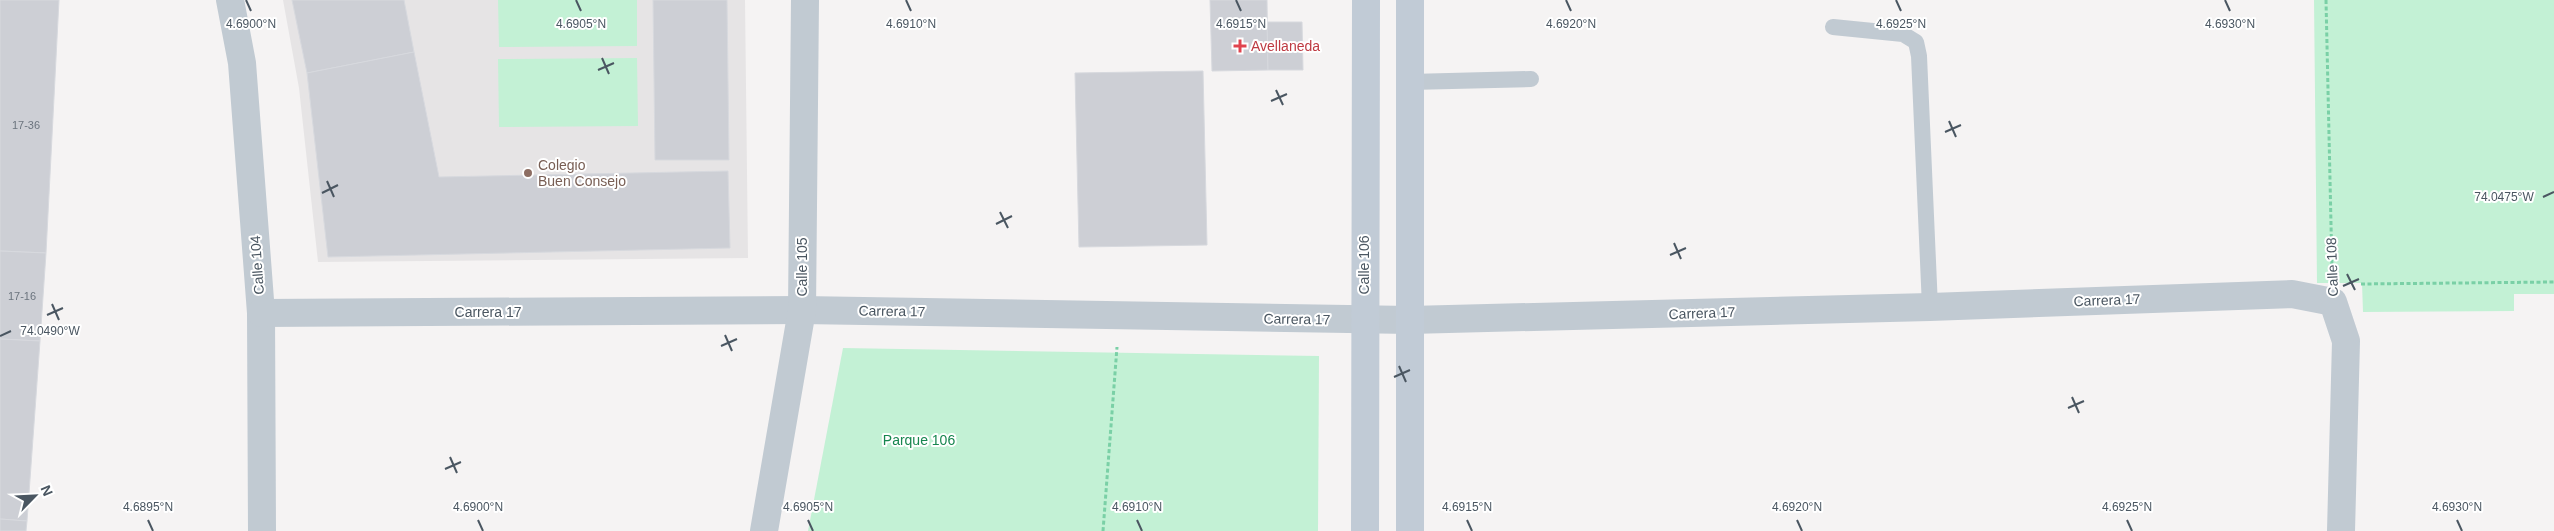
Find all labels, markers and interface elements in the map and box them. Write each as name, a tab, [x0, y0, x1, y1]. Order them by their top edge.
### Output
text: 4.6900°N	[226, 17, 276, 31]
text: 4.6905°N	[556, 17, 606, 31]
text: 4.6910°N	[886, 17, 936, 31]
text: 4.6915°N	[1216, 17, 1266, 31]
text: 4.6920°N	[1546, 17, 1596, 31]
text: 4.6925°N	[1876, 17, 1926, 31]
text: 4.6930°N	[2205, 17, 2255, 31]
place label: Avellaneda	[1251, 38, 1320, 54]
marker: Avellaneda	[1233, 39, 1247, 53]
house number: 17-36	[12, 119, 40, 131]
place label: Colegio Buen Consejo	[538, 157, 626, 189]
marker: Colegio Buen Consejo	[522, 167, 534, 179]
text: 74.0475°W	[2474, 190, 2534, 204]
street label: Calle 104	[247, 235, 267, 295]
street label: Calle 106	[1356, 235, 1372, 295]
street label: Calle 105	[794, 237, 810, 297]
street label: Calle 108	[2323, 237, 2341, 297]
house number: 17-16	[8, 290, 36, 302]
street label: Carrera 17	[2073, 291, 2141, 309]
street label: Carrera 17	[858, 302, 926, 320]
street label: Carrera 17	[455, 304, 522, 320]
street label: Carrera 17	[1668, 304, 1736, 322]
street label: Carrera 17	[1263, 310, 1331, 328]
text: 74.0490°W	[20, 324, 80, 338]
park label: Parque 106	[883, 432, 955, 448]
north arrow	[10, 471, 60, 521]
text: N	[38, 483, 56, 499]
text: 4.6895°N	[123, 500, 173, 514]
text: 4.6900°N	[453, 500, 503, 514]
text: 4.6905°N	[783, 500, 833, 514]
text: 4.6910°N	[1112, 500, 1162, 514]
text: 4.6915°N	[1442, 500, 1492, 514]
text: 4.6920°N	[1772, 500, 1822, 514]
text: 4.6925°N	[2102, 500, 2152, 514]
text: 4.6930°N	[2432, 500, 2482, 514]

